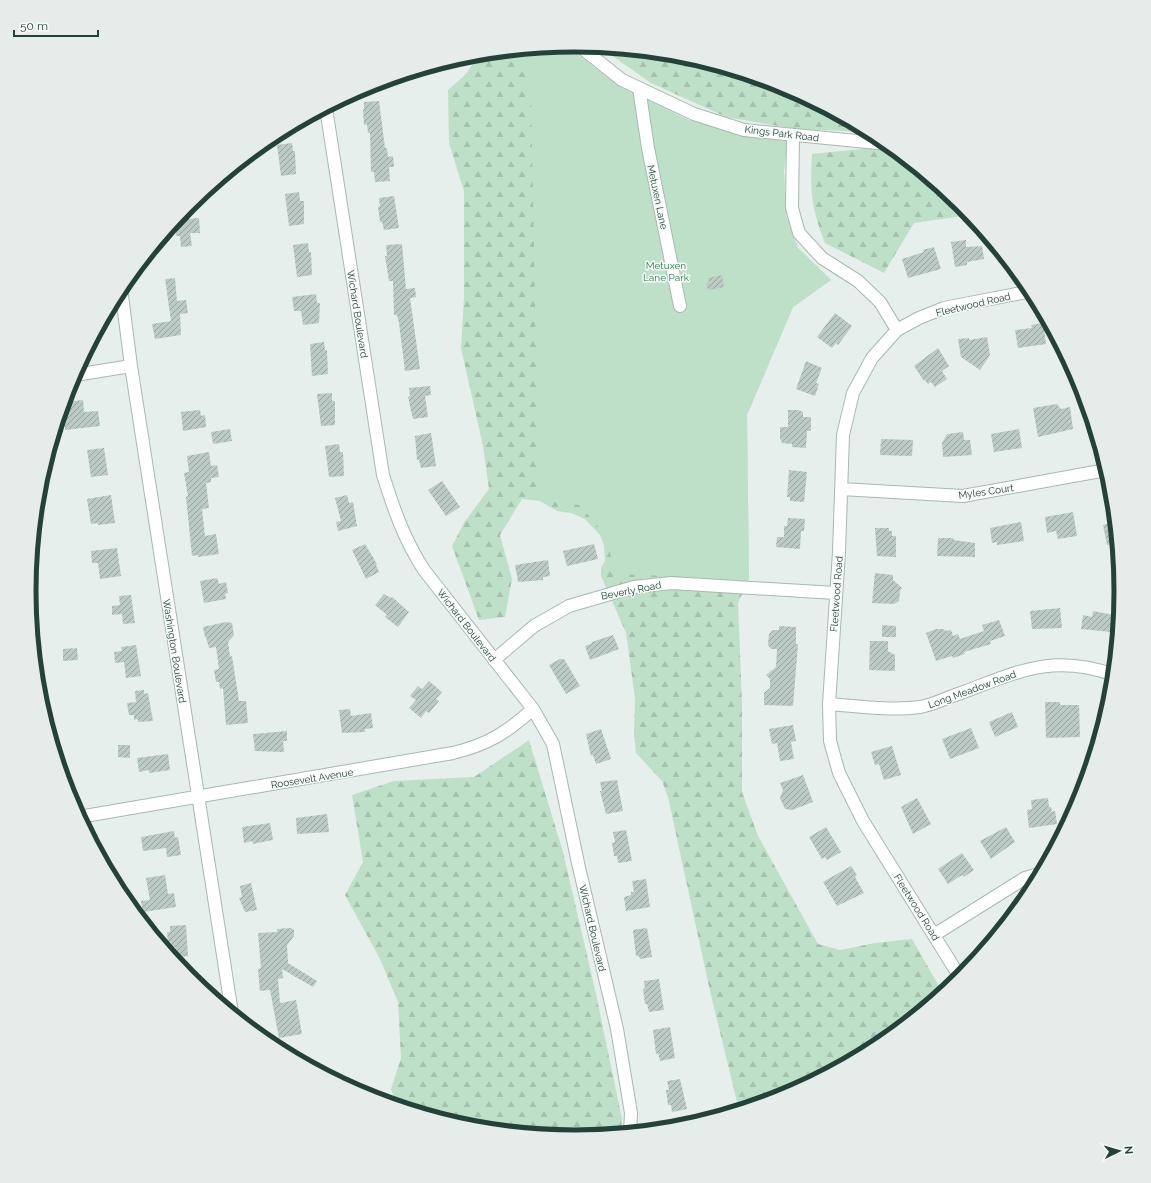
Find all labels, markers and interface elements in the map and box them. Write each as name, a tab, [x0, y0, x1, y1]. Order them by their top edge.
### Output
scale bar	[14, 12, 98, 38]
text: 50 m	[20, 19, 48, 33]
street label: Kings Park Road	[744, 123, 820, 144]
street label: Metuxen Lane	[645, 164, 670, 231]
park label: Metuxen Lane Park	[643, 260, 690, 283]
street label: Wichard Boulevard	[345, 269, 370, 359]
street label: Fleetwood Road	[935, 291, 1012, 318]
street label: Myles Court	[958, 482, 1015, 501]
street label: Fleetwood Road	[828, 556, 845, 632]
street label: Beverly Road	[600, 579, 662, 602]
street label: Wichard Boulevard	[435, 587, 498, 664]
street label: Washington Boulevard	[161, 598, 188, 704]
street label: Long Meadow Road	[927, 668, 1018, 710]
street label: Roosevelt Avenue	[270, 767, 354, 790]
street label: Fleetwood Road	[892, 872, 941, 943]
street label: Wichard Boulevard	[577, 884, 608, 973]
north arrow	[1099, 1131, 1139, 1171]
text: N	[1122, 1145, 1135, 1155]

